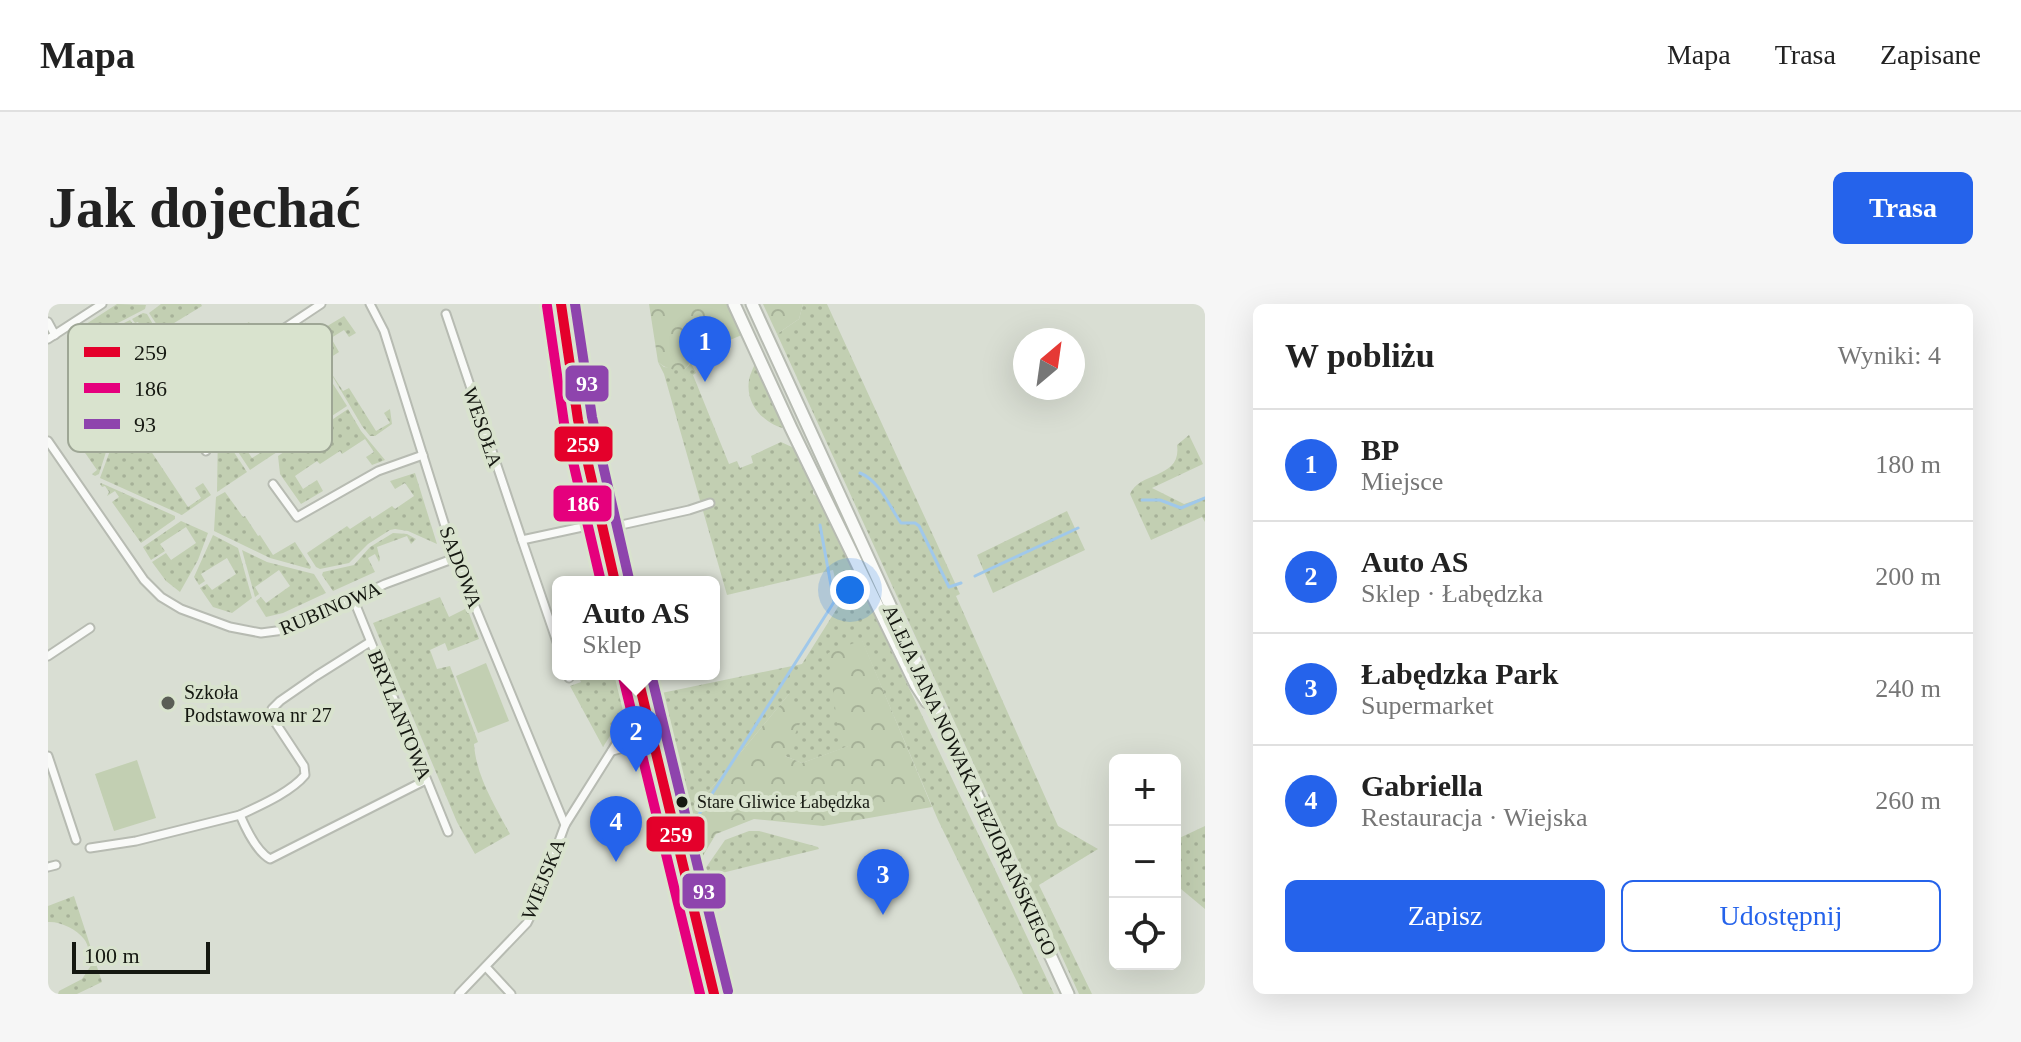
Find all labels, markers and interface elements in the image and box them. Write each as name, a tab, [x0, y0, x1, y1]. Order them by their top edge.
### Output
text: Mapa	[40, 34, 135, 76]
text: Mapa	[1667, 39, 1731, 70]
text: Trasa	[1775, 39, 1836, 70]
text: Zapisane	[1880, 39, 1981, 70]
button: Trasa	[1833, 172, 1973, 244]
text: Jak dojechać	[48, 177, 361, 239]
pin: 1	[679, 316, 731, 382]
legend	[68, 324, 332, 452]
north arrow	[1013, 328, 1085, 400]
text: W pobliżu	[1285, 337, 1435, 374]
text: 259	[134, 340, 167, 365]
text: Wyniki: 4	[1838, 341, 1941, 370]
line badge: 93	[564, 364, 610, 403]
text: 93	[576, 371, 598, 396]
text: 186	[134, 376, 167, 401]
street label: WESOŁA	[459, 384, 507, 470]
text: 93	[134, 412, 156, 437]
line badge: 259	[553, 425, 614, 463]
text: 259	[567, 432, 600, 457]
text: BP	[1361, 433, 1399, 466]
text: 1	[1305, 450, 1318, 479]
text: 180 m	[1875, 450, 1941, 479]
text: Miejsce	[1361, 467, 1443, 496]
line badge: 186	[552, 484, 613, 523]
text: 186	[567, 491, 600, 516]
street label: SADOWA	[435, 523, 487, 611]
text: Auto AS	[1361, 545, 1469, 578]
text: 2	[1305, 562, 1318, 591]
text: 200 m	[1875, 562, 1941, 591]
your location	[830, 570, 870, 610]
popup	[552, 576, 720, 680]
street label: RUBINOWA	[276, 577, 384, 639]
text: Sklep · Łabędzka	[1361, 579, 1543, 608]
text: Auto AS	[582, 596, 690, 629]
street label: ALEJA JANA NOWAKA-JEZIORAŃSKIEGO	[879, 601, 1061, 959]
text: Sklep	[582, 630, 641, 659]
street label: BRYLANTOWA	[364, 647, 436, 784]
text: Łabędzka Park	[1361, 657, 1559, 690]
text: 3	[1305, 674, 1318, 703]
text: 240 m	[1875, 674, 1941, 703]
place label: Szkoła Podstawowa nr 27	[184, 681, 332, 726]
text: Supermarket	[1361, 691, 1494, 720]
marker: Szkoła Podstawowa nr 27	[159, 694, 177, 712]
pin: 2	[610, 706, 662, 772]
map controls	[1109, 754, 1181, 970]
button: +	[1109, 754, 1181, 826]
text: Gabriella	[1361, 769, 1483, 802]
text: 4	[1305, 786, 1318, 815]
text: 260 m	[1875, 786, 1941, 815]
place label: Stare Gliwice Łabędzka	[697, 792, 870, 812]
marker: Stare Gliwice Łabędzka	[674, 794, 690, 810]
pin: 4	[590, 796, 642, 862]
text: Restauracja · Wiejska	[1361, 803, 1588, 832]
line badge: 259	[645, 815, 706, 853]
text: 259	[660, 822, 693, 847]
button: −	[1109, 826, 1181, 898]
street label: WIEJSKA	[517, 835, 569, 923]
pin: 3	[857, 849, 909, 915]
line badge: 93	[681, 872, 727, 910]
text: 93	[693, 879, 715, 904]
button: Zapisz	[1285, 880, 1605, 952]
button: Udostępnij	[1621, 880, 1941, 952]
button: locate	[1109, 898, 1181, 970]
scale bar	[72, 938, 210, 974]
text: 100 m	[84, 943, 140, 968]

